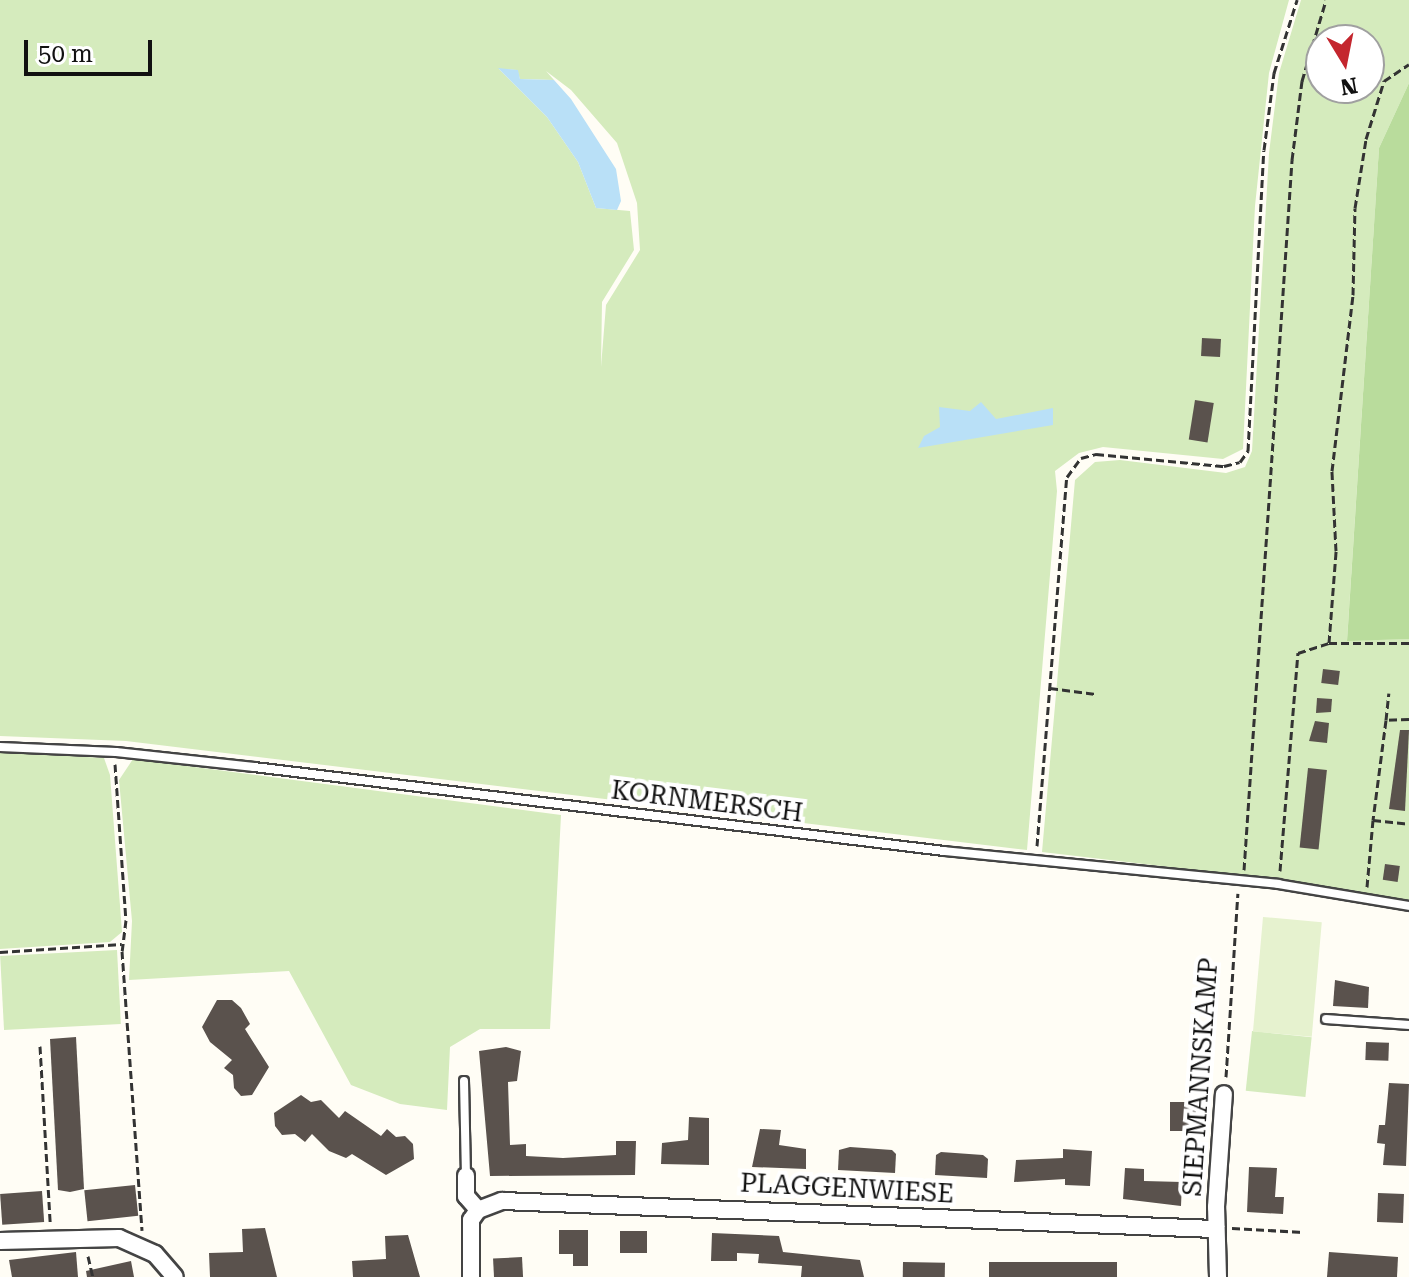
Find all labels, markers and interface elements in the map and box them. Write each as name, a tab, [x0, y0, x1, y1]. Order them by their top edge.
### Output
scale bar	[28, 24, 156, 74]
north arrow	[1305, 24, 1385, 104]
text: 50 m	[38, 40, 93, 68]
text: N	[1338, 72, 1359, 100]
street label: KORNMERSCH	[609, 775, 805, 829]
street label: SIEPMANNSKAMP	[1177, 957, 1225, 1197]
street label: PLAGGENWIESE	[739, 1168, 955, 1210]

